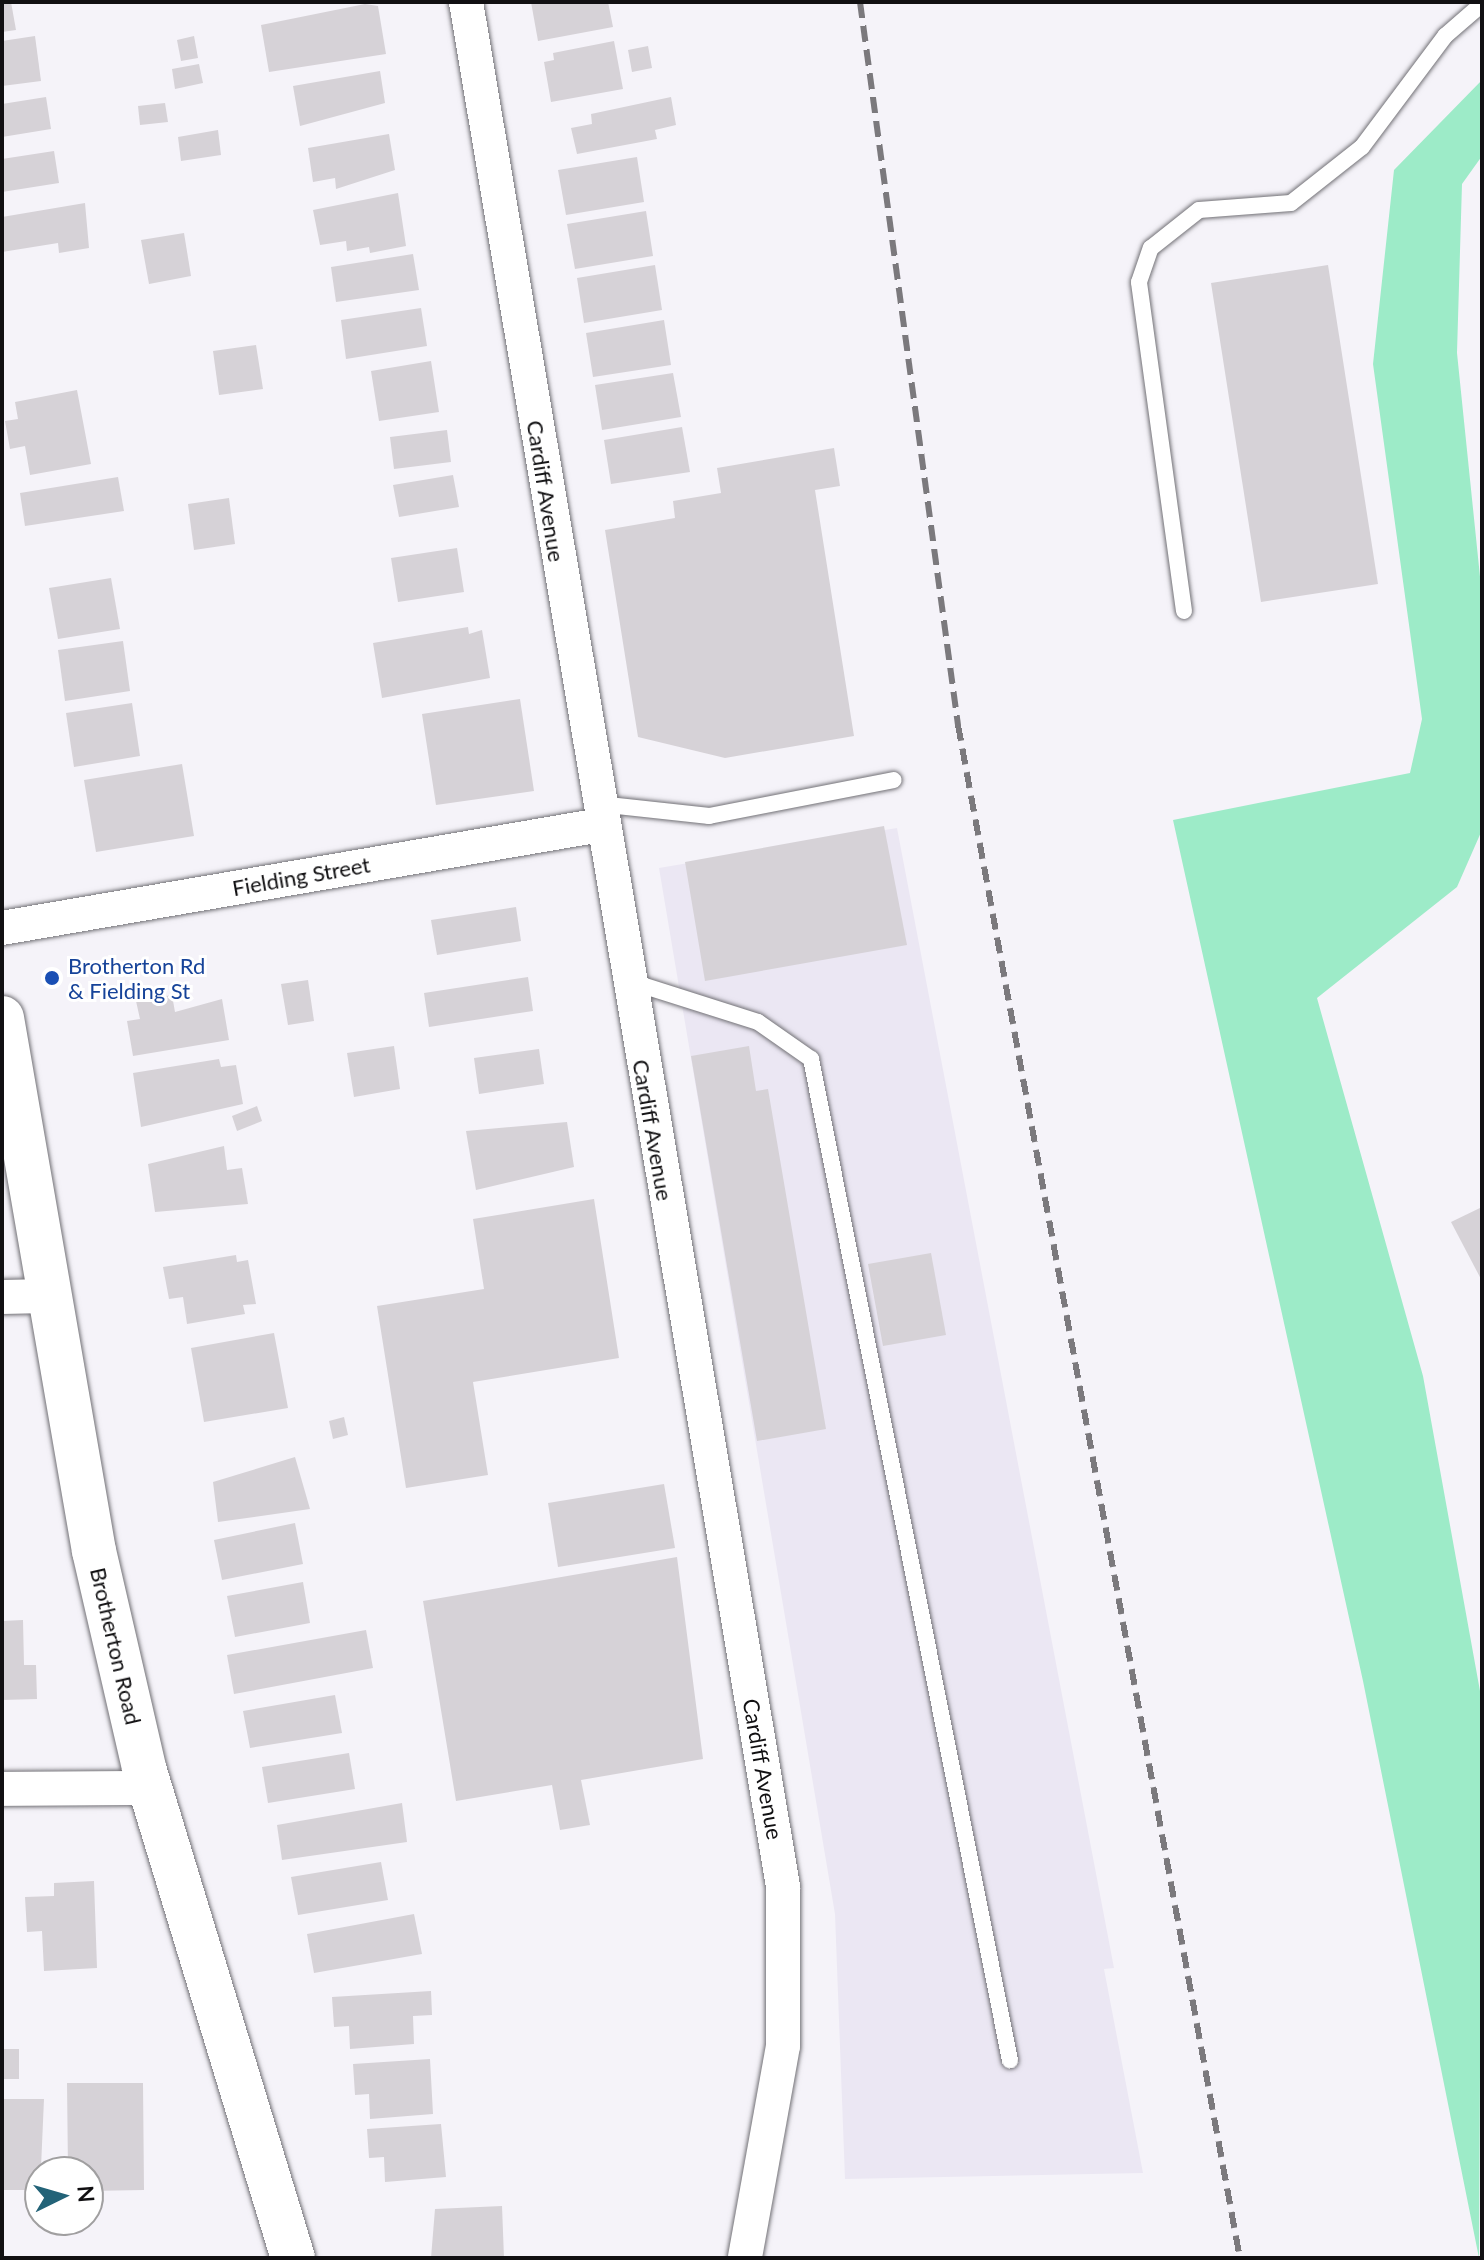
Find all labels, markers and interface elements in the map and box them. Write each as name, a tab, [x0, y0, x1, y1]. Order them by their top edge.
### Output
street label: Cardiff Avenue	[522, 418, 570, 564]
street label: Fielding Street	[230, 851, 372, 901]
place label: Brotherton Rd & Fielding St	[68, 952, 205, 1004]
marker: Brotherton Rd & Fielding St	[43, 969, 61, 987]
street label: Cardiff Avenue	[628, 1057, 678, 1203]
street label: Brotherton Road	[85, 1565, 147, 1727]
street label: Cardiff Avenue	[738, 1696, 788, 1842]
north arrow	[24, 2156, 104, 2236]
text: N	[72, 2184, 101, 2204]

